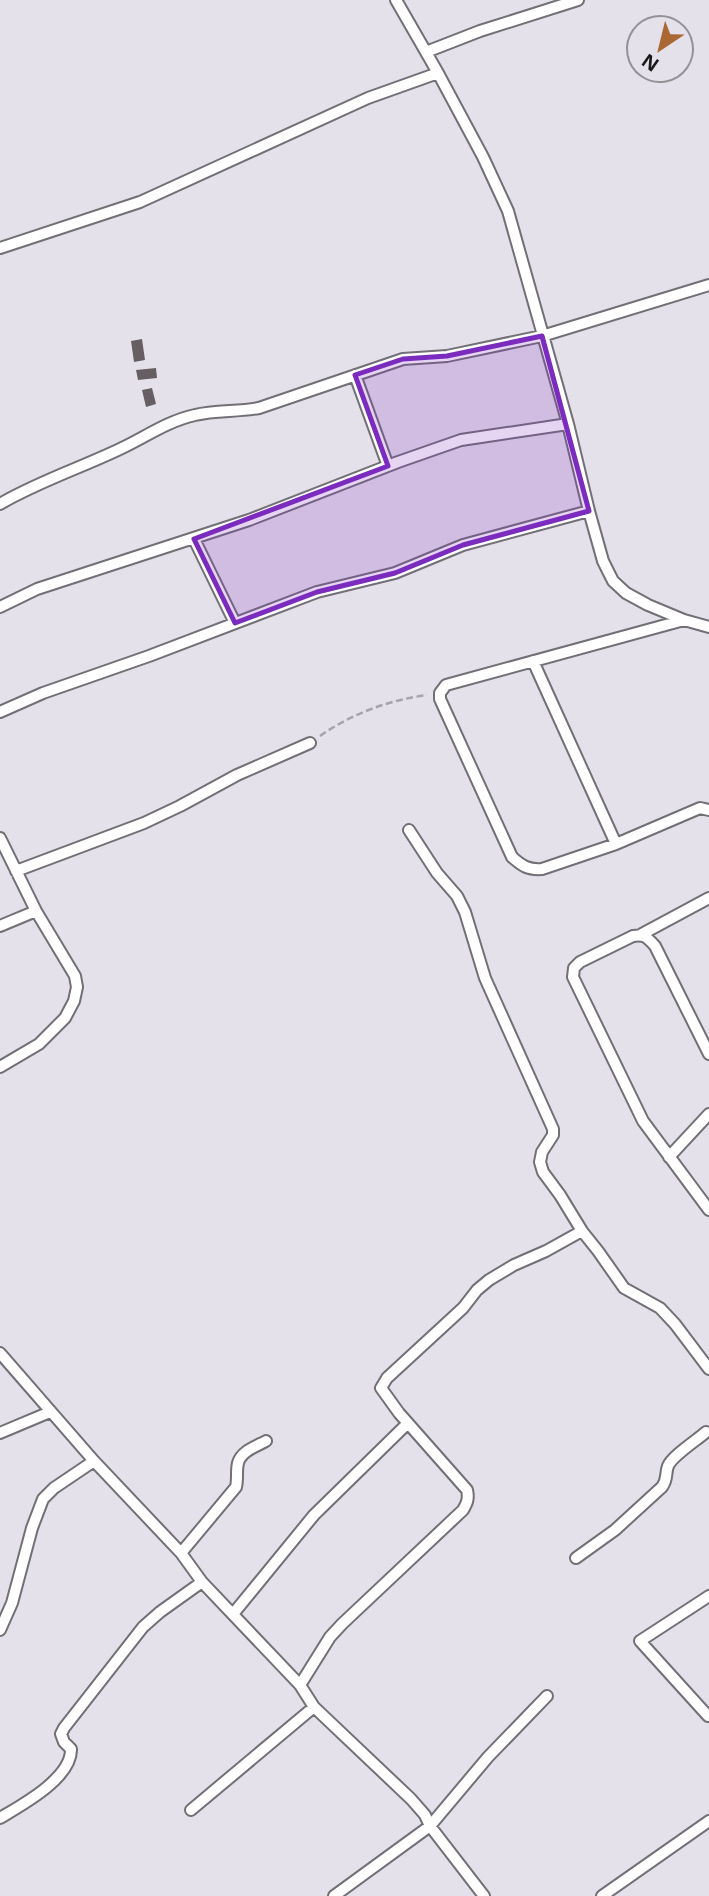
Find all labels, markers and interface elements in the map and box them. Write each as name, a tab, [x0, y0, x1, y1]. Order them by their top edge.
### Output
north arrow	[625, 14, 695, 84]
text: N	[636, 48, 664, 78]

